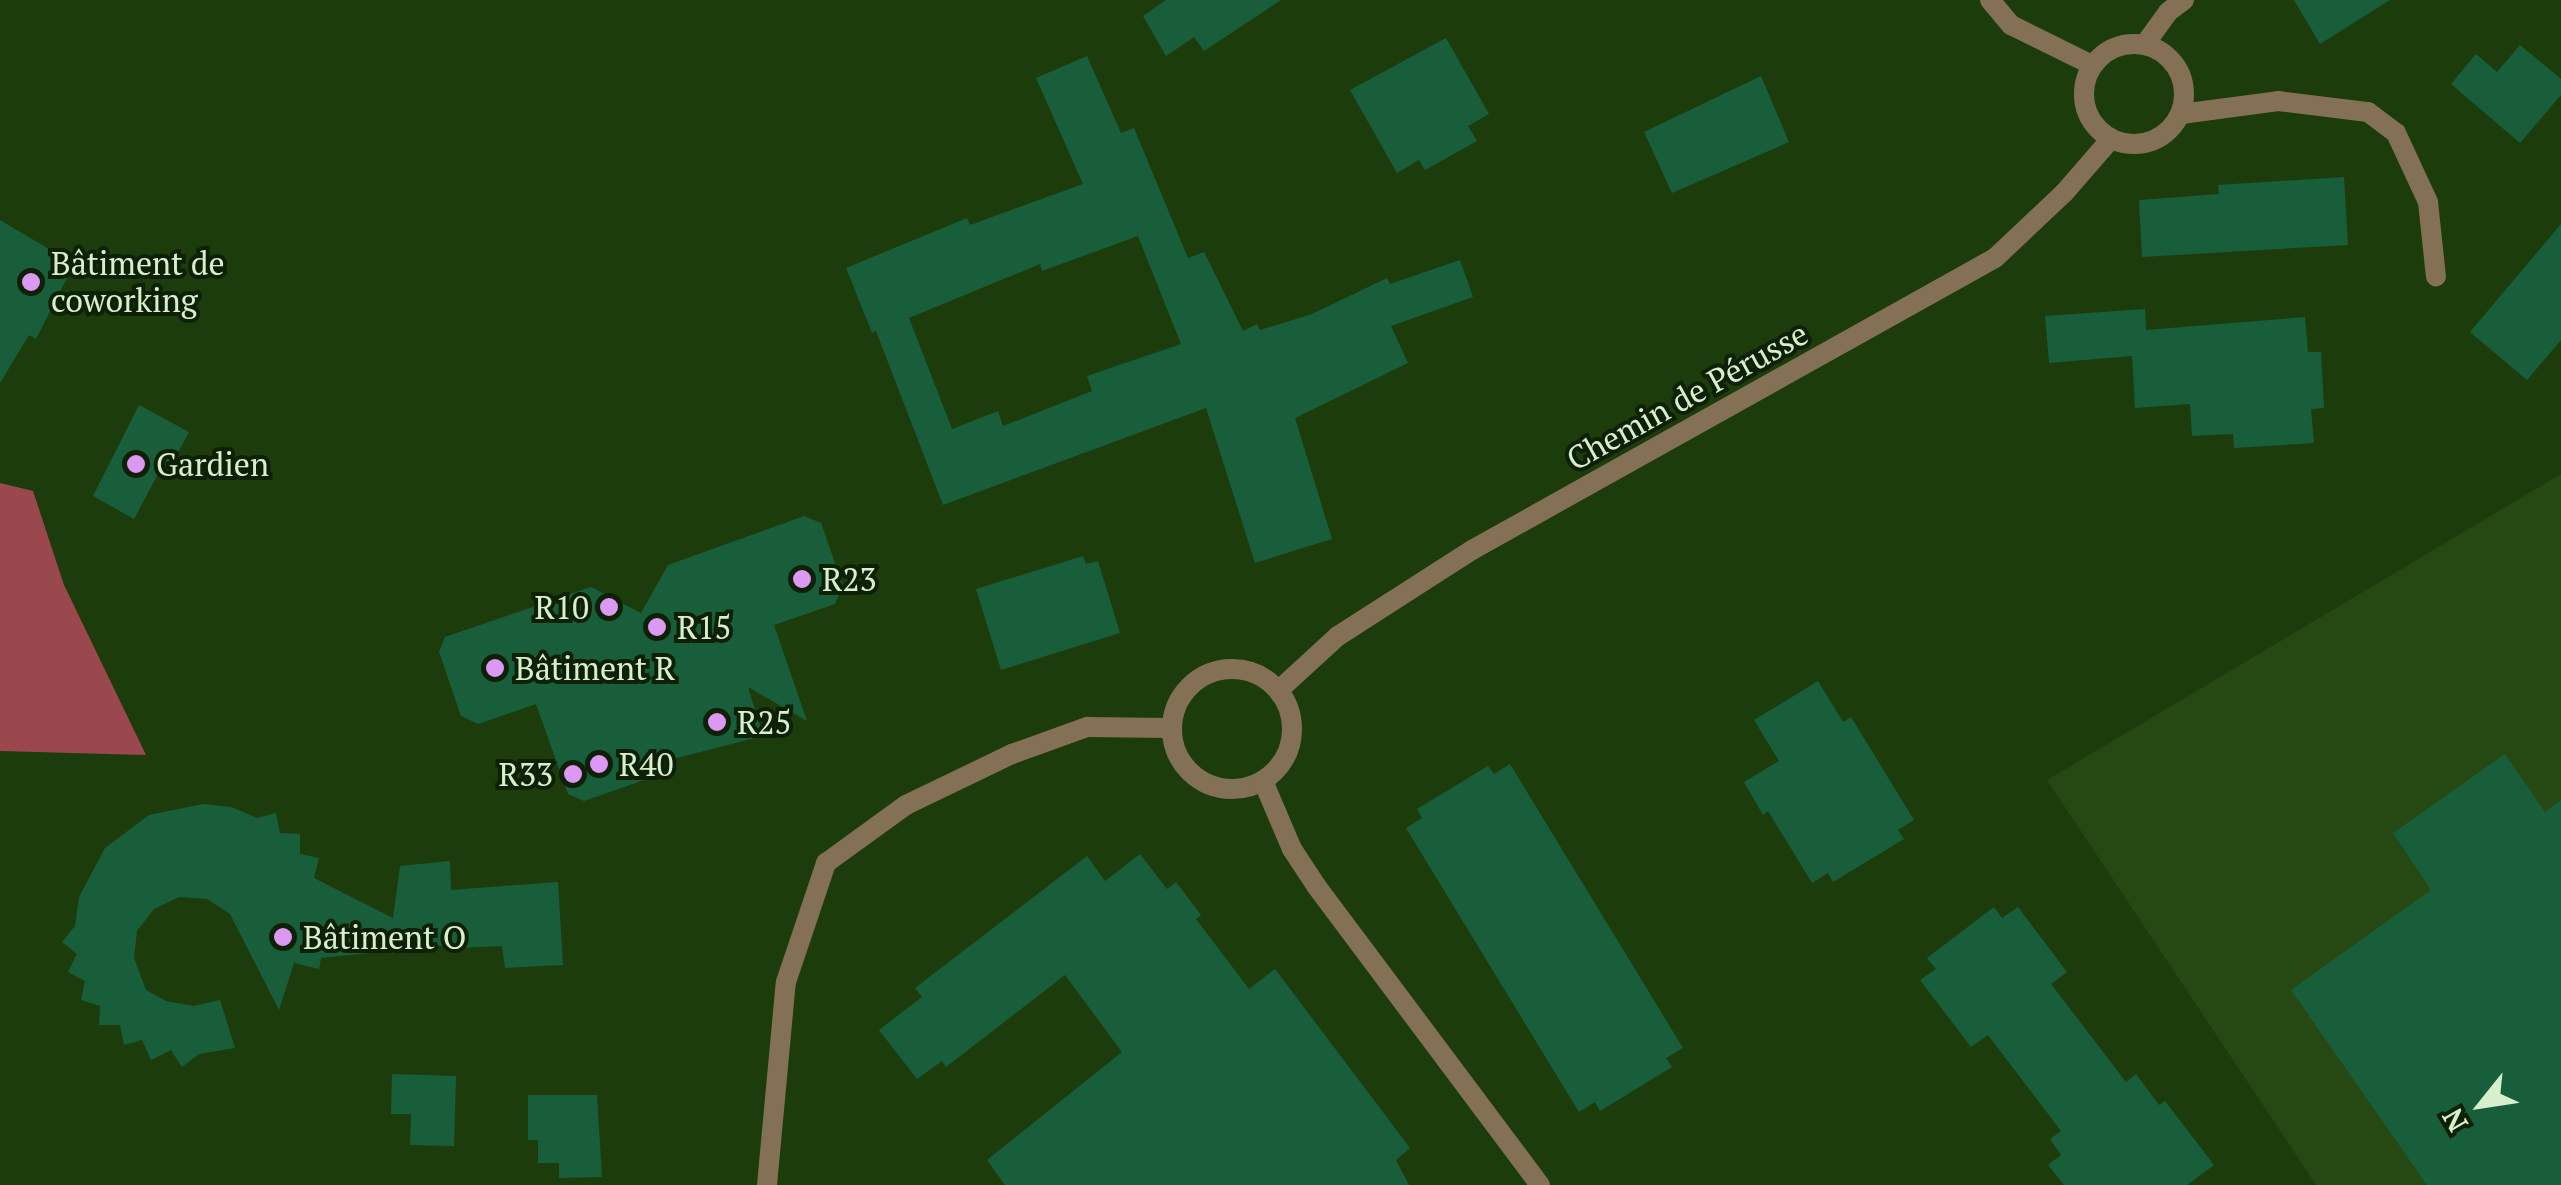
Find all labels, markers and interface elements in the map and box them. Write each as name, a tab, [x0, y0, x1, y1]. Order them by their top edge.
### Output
place label: Bâtiment de coworking	[51, 245, 225, 320]
marker: Bâtiment de coworking	[20, 271, 42, 293]
street label: Chemin de Pérusse	[1560, 314, 1814, 478]
place label: Gardien	[156, 445, 269, 483]
marker: Gardien	[125, 453, 147, 475]
place label: R23	[822, 560, 876, 598]
marker: R23	[791, 568, 813, 590]
place label: R10	[535, 588, 589, 626]
marker: R10	[598, 596, 620, 618]
place label: R15	[677, 608, 731, 646]
marker: R15	[646, 616, 668, 638]
place label: Bâtiment R	[515, 649, 675, 687]
marker: Bâtiment R	[484, 657, 506, 679]
place label: R25	[737, 703, 791, 741]
marker: R25	[706, 711, 728, 733]
place label: R40	[619, 745, 673, 783]
marker: R40	[588, 753, 610, 775]
place label: R33	[499, 755, 553, 793]
marker: R33	[562, 763, 584, 785]
place label: Bâtiment O	[303, 918, 466, 956]
marker: Bâtiment O	[272, 926, 294, 948]
north arrow	[2431, 1055, 2531, 1155]
text: N	[2433, 1102, 2476, 1139]

